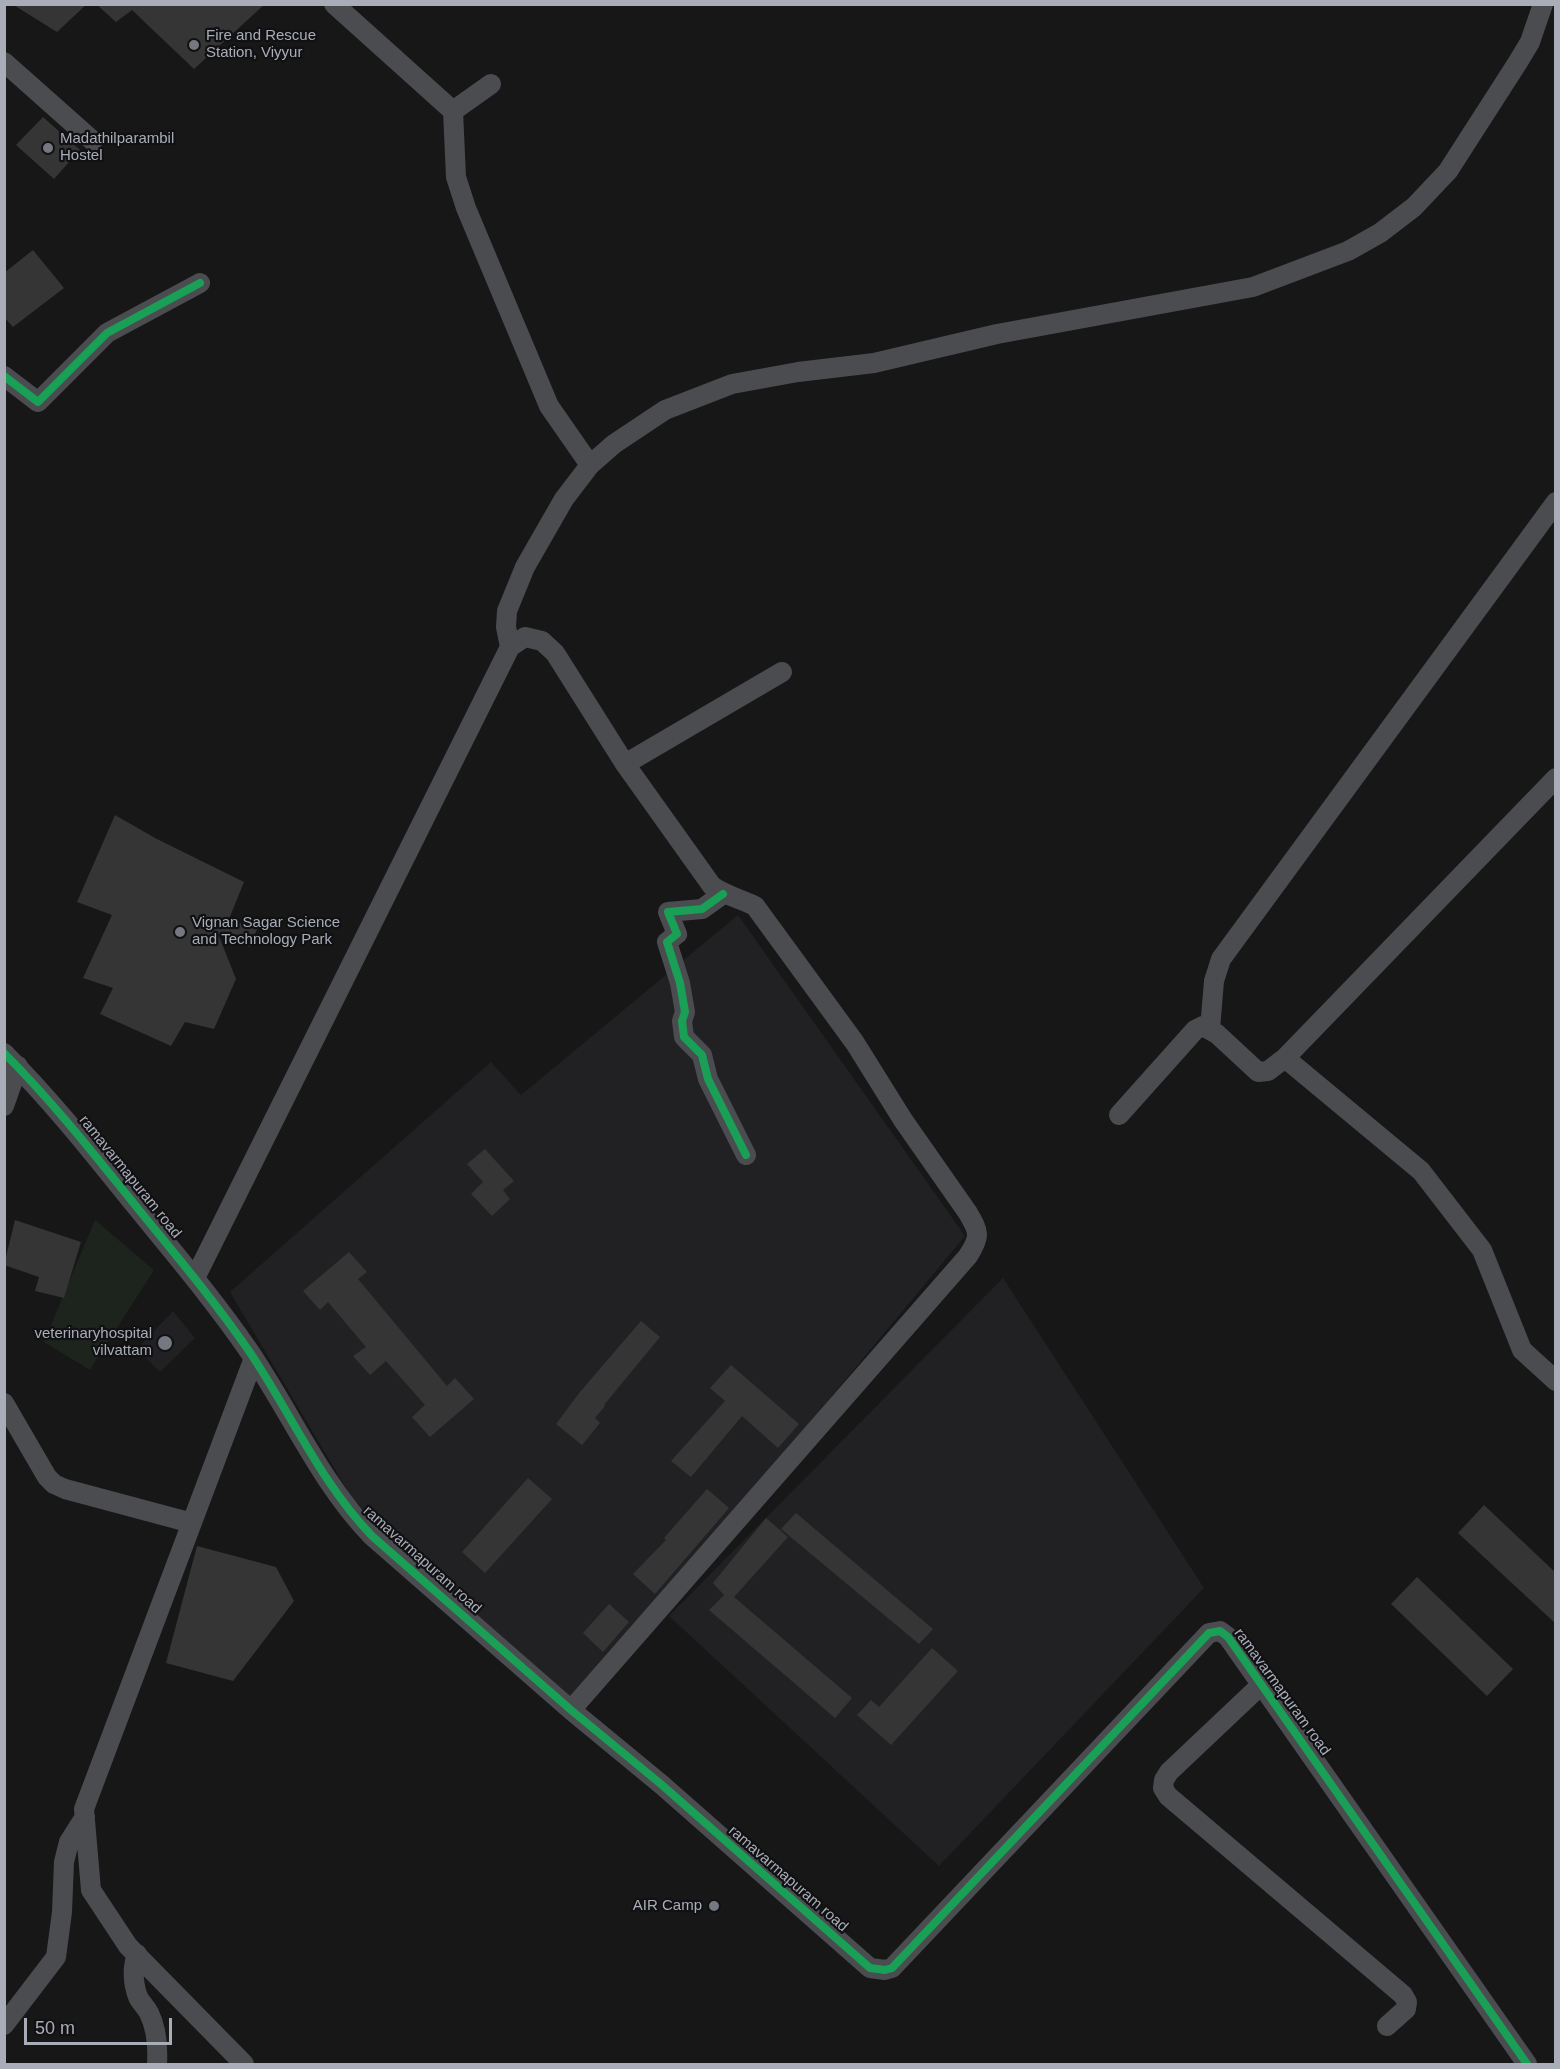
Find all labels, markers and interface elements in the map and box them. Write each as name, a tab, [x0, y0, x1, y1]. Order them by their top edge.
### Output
place label: Fire and Rescue Station, Viyyur	[206, 27, 316, 62]
marker: Fire and Rescue Station, Viyyur	[187, 38, 201, 52]
place label: Madathilparambil Hostel	[60, 130, 174, 165]
marker: Madathilparambil Hostel	[41, 141, 55, 155]
place label: Vignan Sagar Science and Technology Park	[192, 914, 340, 949]
marker: Vignan Sagar Science and Technology Park	[173, 925, 187, 939]
street label: ramavarmapuram road	[75, 1112, 185, 1242]
place label: veterinaryhospital vilvattam	[34, 1325, 152, 1360]
marker: veterinaryhospital vilvattam	[156, 1334, 174, 1352]
street label: ramavarmapuram road	[359, 1502, 485, 1618]
street label: ramavarmapuram road	[1230, 1625, 1334, 1759]
street label: ramavarmapuram road	[725, 1822, 851, 1936]
place label: AIR Camp	[633, 1897, 702, 1915]
marker: AIR Camp	[707, 1899, 721, 1913]
scale bar	[27, 2006, 176, 2044]
text: 50 m	[35, 2018, 75, 2038]

